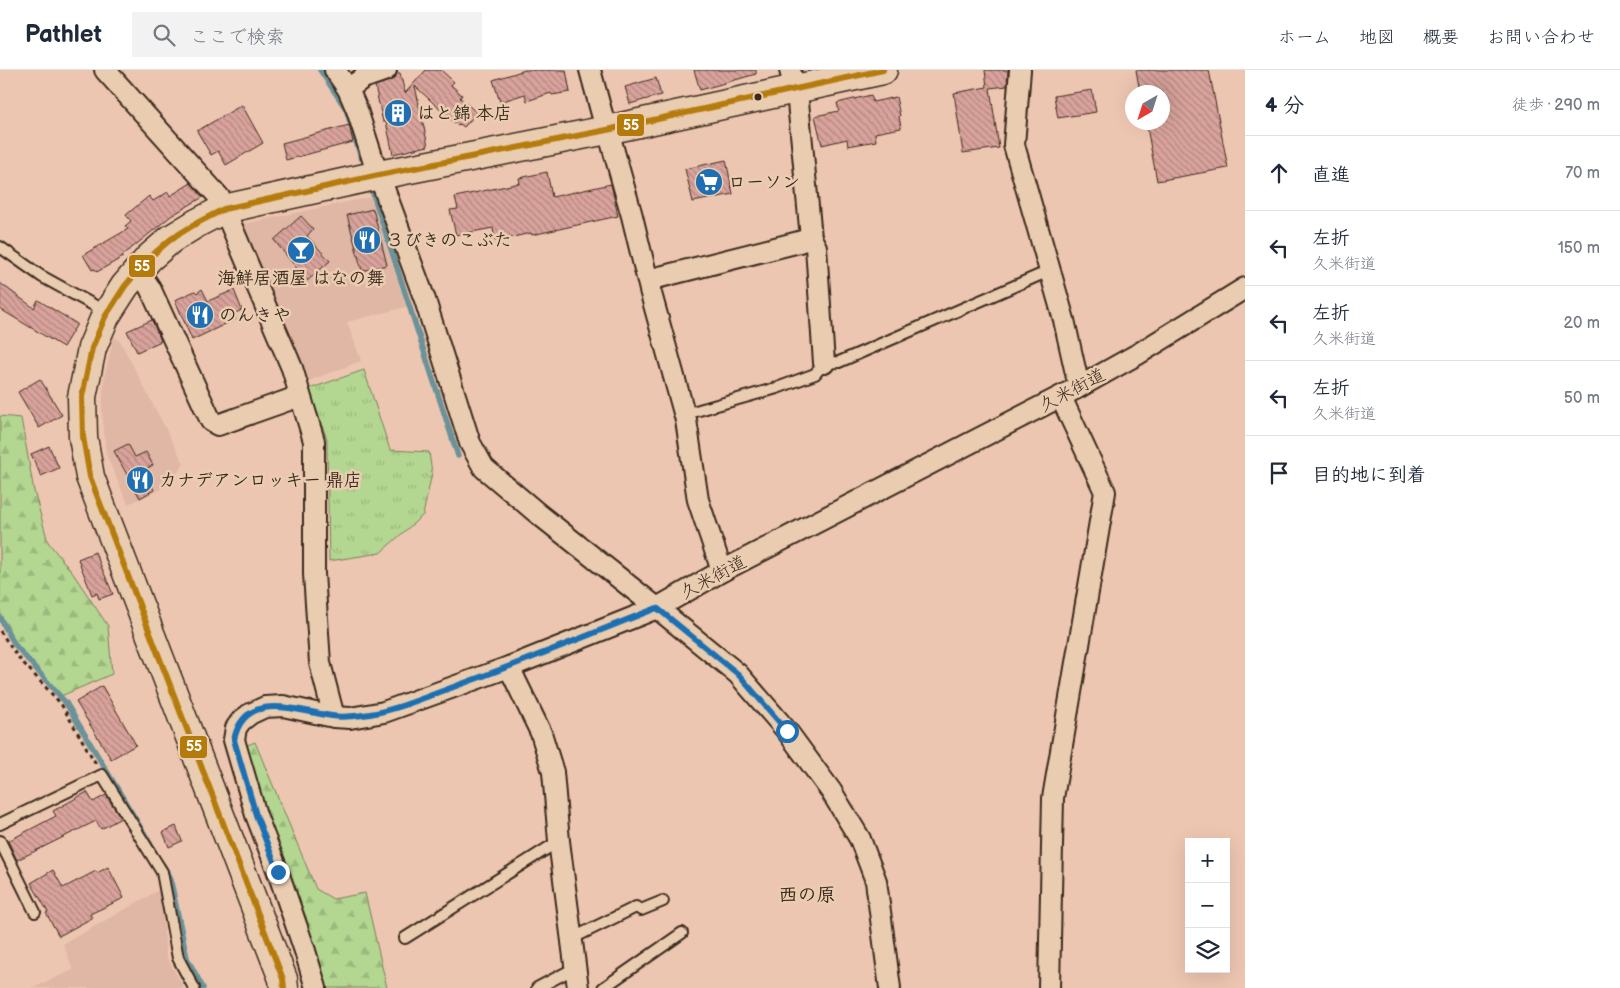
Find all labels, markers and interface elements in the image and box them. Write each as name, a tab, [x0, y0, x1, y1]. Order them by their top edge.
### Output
search box	[132, 12, 482, 57]
text: Pathlet	[25, 20, 102, 49]
icon: search	[150, 21, 178, 49]
text: ここで検索	[190, 26, 285, 49]
text: ホーム	[1278, 27, 1331, 48]
text: 地図	[1359, 27, 1395, 48]
text: 概要	[1423, 27, 1459, 48]
text: お問い合わせ	[1487, 27, 1595, 48]
north arrow	[1125, 85, 1170, 130]
unlabelled marker	[753, 92, 763, 102]
text: 4 分	[1265, 93, 1304, 118]
text: 徒歩 · 290 m	[1512, 96, 1600, 115]
building icon: はと錦 本店	[383, 98, 413, 128]
place label: はと錦 本店	[417, 103, 512, 124]
line badge: 55	[616, 113, 645, 137]
text: 55	[623, 117, 639, 134]
icon: ahead	[1265, 159, 1293, 187]
text: 直進	[1312, 164, 1350, 187]
text: 70 m	[1565, 164, 1600, 183]
supermarket icon: ローソン	[694, 167, 724, 197]
place label: ローソン	[728, 172, 800, 193]
restaurant icon: ３びきのこぶた	[352, 225, 382, 255]
text: 左折	[1312, 227, 1350, 250]
place label: ３びきのこぶた	[386, 230, 512, 251]
icon: left	[1265, 234, 1293, 262]
bar icon: 海鮮居酒屋 はなの舞	[286, 235, 316, 265]
text: 150 m	[1558, 239, 1600, 258]
line badge: 55	[128, 254, 156, 278]
text: 久米街道	[1312, 255, 1376, 274]
text: 55	[134, 258, 150, 275]
place label: 海鮮居酒屋 はなの舞	[218, 268, 384, 289]
restaurant icon: のんきや	[185, 300, 215, 330]
text: 左折	[1312, 302, 1350, 325]
place label: のんきや	[219, 305, 291, 326]
icon: left	[1265, 309, 1293, 337]
text: 20 m	[1564, 314, 1600, 333]
text: 久米街道	[1312, 330, 1376, 349]
street label: 久米街道	[1036, 364, 1109, 417]
text: 左折	[1312, 377, 1350, 400]
icon: left	[1265, 384, 1293, 412]
text: 50 m	[1564, 389, 1600, 408]
text: 久米街道	[1312, 405, 1376, 424]
icon: arrive	[1265, 459, 1293, 487]
text: 目的地に到着	[1312, 464, 1426, 487]
restaurant icon: カナデアンロッキー 鼎店	[125, 465, 155, 495]
place label: カナデアンロッキー 鼎店	[159, 470, 362, 491]
street label: 久米街道	[677, 551, 750, 604]
route start	[776, 720, 799, 743]
line badge: 55	[179, 735, 208, 759]
text: 55	[186, 738, 202, 755]
map controls	[1185, 838, 1230, 973]
button: +	[1185, 838, 1230, 883]
route end	[267, 861, 290, 884]
button: −	[1185, 883, 1230, 928]
district label: 西の原	[778, 884, 836, 907]
button: layers	[1185, 928, 1230, 973]

